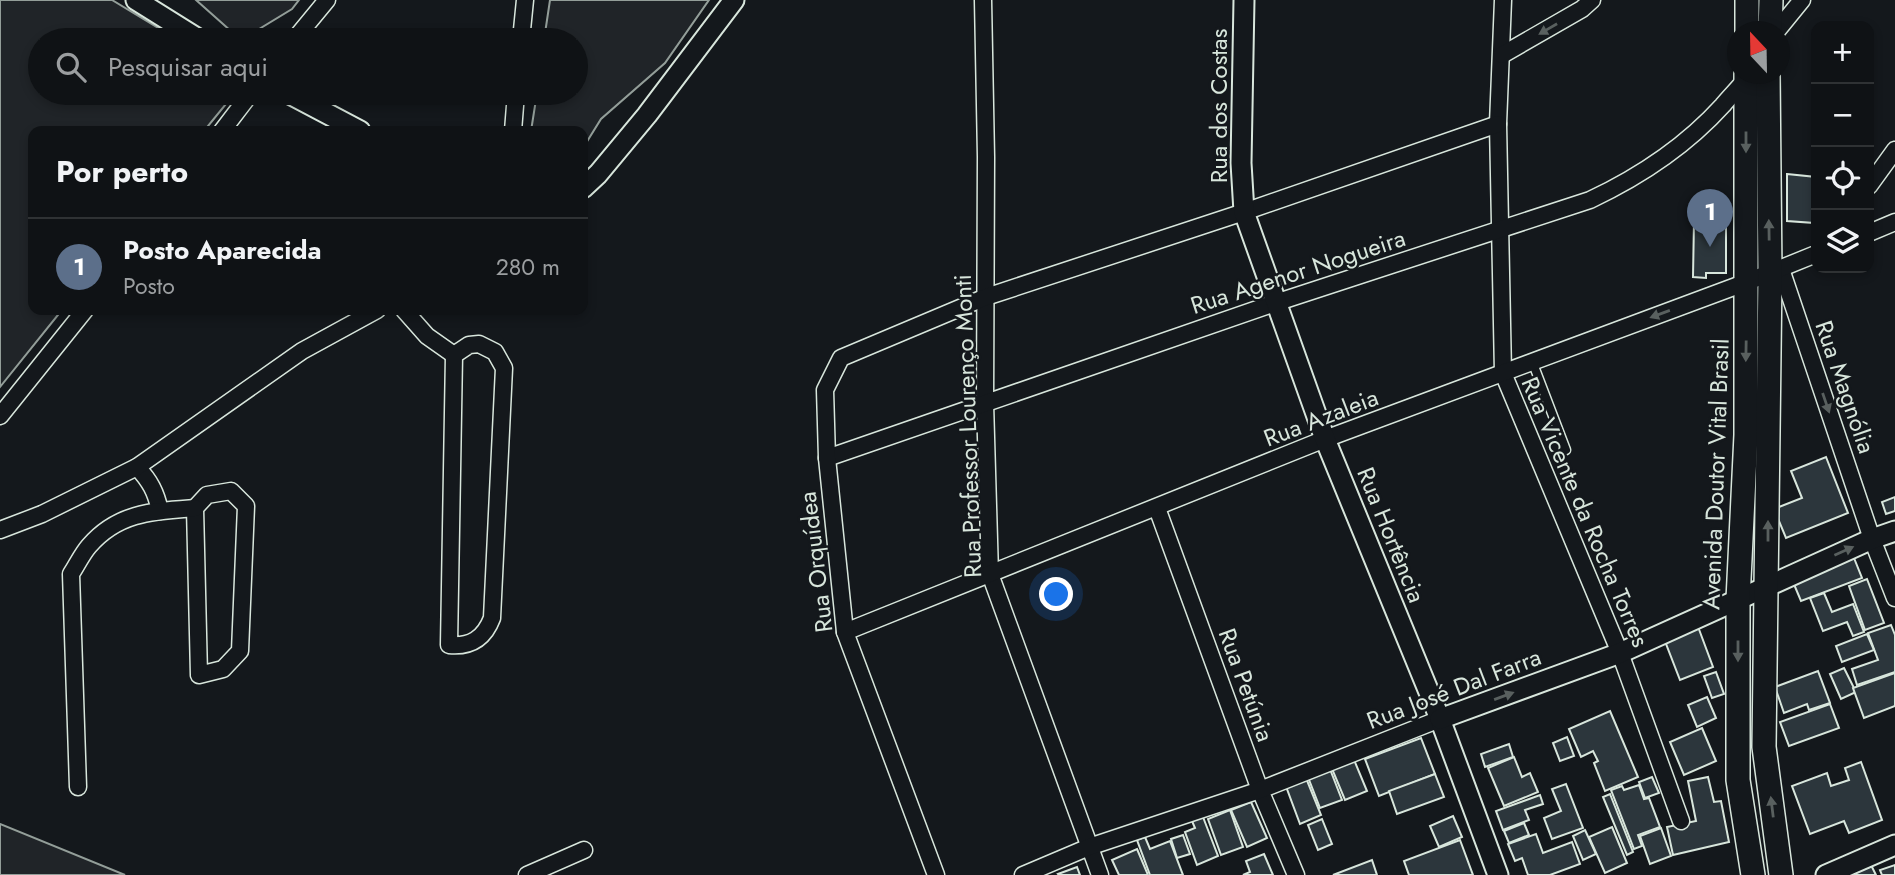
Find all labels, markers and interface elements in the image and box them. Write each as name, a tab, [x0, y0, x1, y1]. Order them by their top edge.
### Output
north arrow	[1727, 21, 1790, 84]
map controls	[1811, 21, 1874, 273]
button: +	[1811, 21, 1874, 84]
one-way arrow	[1538, 22, 1557, 35]
search box	[28, 28, 588, 105]
street label: Rua dos Costas	[1201, 29, 1236, 183]
icon: search	[52, 48, 90, 86]
text: Pesquisar aqui	[108, 48, 268, 86]
button: −	[1811, 84, 1874, 147]
one-way arrow	[1740, 131, 1752, 153]
button: locate	[1811, 147, 1874, 210]
text: Por perto	[56, 150, 188, 193]
pin: 1	[1687, 189, 1733, 247]
button: layers	[1811, 210, 1874, 273]
one-way arrow	[1763, 219, 1775, 241]
street label: Rua Agenor Nogueira	[1186, 220, 1410, 323]
text: Posto Aparecida	[123, 231, 321, 269]
text: 1	[73, 250, 85, 284]
text: 280 m	[496, 250, 560, 284]
text: Posto	[123, 269, 175, 303]
street label: Rua Professor Lourenço Monti	[945, 274, 990, 578]
one-way arrow	[1649, 309, 1670, 320]
street label: Rua Magnólia	[1806, 316, 1885, 458]
street label: Avenida Doutor Vital Brasil	[1693, 338, 1738, 610]
one-way arrow	[1740, 340, 1752, 362]
street label: Rua Vicente da Rocha Torres	[1513, 371, 1658, 652]
street label: Rua Azaleia	[1258, 380, 1383, 455]
one-way arrow	[1821, 393, 1832, 414]
street label: Rua Hortência	[1348, 462, 1435, 608]
street label: Rua Orquídea	[789, 490, 842, 635]
one-way arrow	[1762, 520, 1774, 542]
one-way arrow	[1834, 545, 1855, 556]
your location	[1039, 577, 1073, 611]
street label: Rua Petúnia	[1210, 623, 1283, 746]
street label: Rua José Dal Farra	[1362, 639, 1546, 738]
one-way arrow	[1732, 641, 1744, 663]
one-way arrow	[1494, 690, 1515, 701]
one-way arrow	[1766, 796, 1777, 818]

